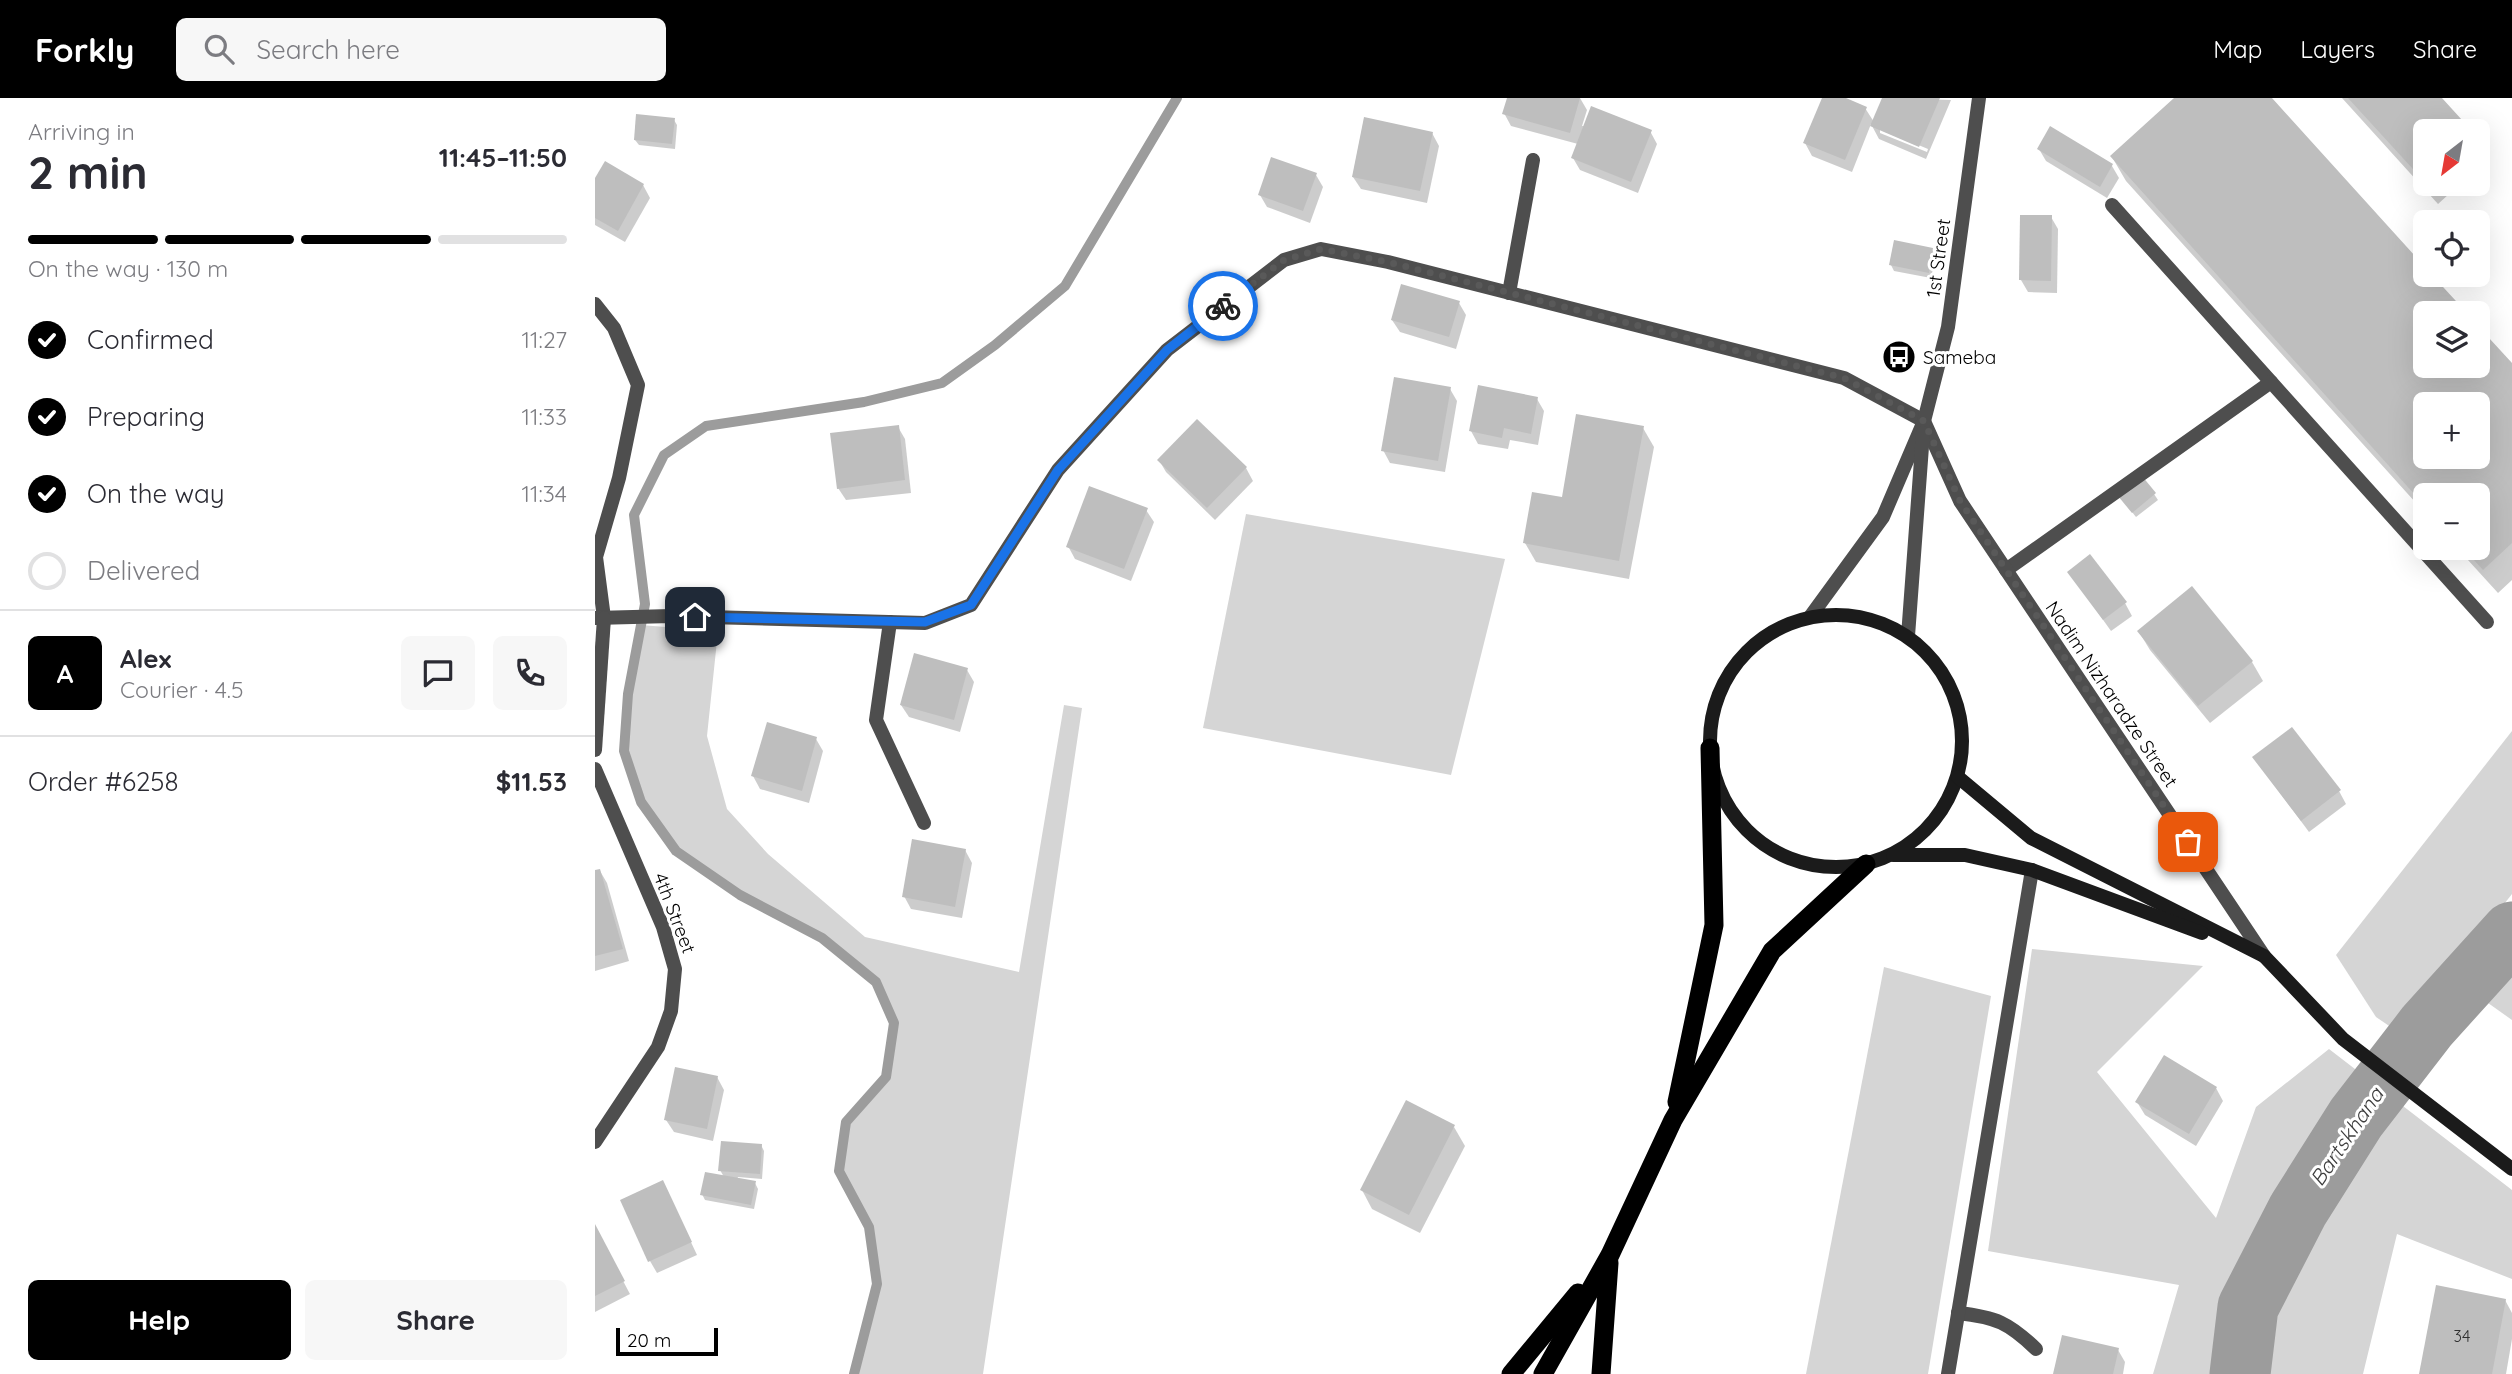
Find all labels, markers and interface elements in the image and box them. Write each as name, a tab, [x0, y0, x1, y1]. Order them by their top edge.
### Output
search box	[176, 18, 666, 81]
text: Forkly	[35, 29, 134, 70]
icon: search	[200, 30, 238, 68]
text: Search here	[256, 33, 400, 66]
text: Map	[2213, 34, 2262, 64]
text: Layers	[2300, 34, 2375, 64]
text: Share	[2413, 34, 2477, 64]
text: Arriving in	[28, 117, 135, 146]
north arrow	[2413, 119, 2490, 196]
map controls	[2413, 119, 2490, 560]
text: 11:45–11:50	[439, 141, 567, 174]
text: 2 min	[28, 143, 148, 201]
button: locate	[2413, 210, 2490, 287]
street label: 1st Street	[1921, 217, 1955, 299]
text: On the way · 130 m	[28, 254, 228, 283]
courier	[1188, 271, 1258, 341]
icon: bike	[1204, 287, 1242, 325]
button: layers	[2413, 301, 2490, 378]
icon: check	[28, 321, 66, 359]
text: Confirmed	[87, 323, 214, 356]
text: 11:27	[522, 325, 567, 354]
bus stop icon: Sameba	[1880, 338, 1918, 376]
place label: Sameba	[1923, 345, 1996, 369]
button: +	[2413, 392, 2490, 469]
icon: check	[28, 398, 66, 436]
text: Preparing	[87, 400, 205, 433]
text: 11:33	[522, 402, 567, 431]
icon: check	[28, 475, 66, 513]
text: On the way	[87, 477, 225, 510]
text: 11:34	[522, 479, 567, 508]
button: −	[2413, 483, 2490, 560]
text: Delivered	[87, 554, 200, 587]
pin	[665, 587, 725, 647]
street label: Nadim Nizharadze Street	[2041, 596, 2183, 792]
icon: home	[676, 598, 714, 636]
button: chat	[401, 636, 475, 710]
button: phone	[493, 636, 567, 710]
text: Alex	[120, 642, 171, 675]
text: A	[57, 657, 73, 690]
text: Courier · 4.5	[120, 675, 244, 704]
text: Order #6258	[28, 765, 179, 798]
text: $11.53	[496, 765, 567, 798]
pin	[2158, 812, 2218, 872]
icon: bag	[2169, 823, 2207, 861]
street label: 4th Street	[649, 869, 701, 957]
water label: Bartskhana	[2304, 1081, 2389, 1190]
button: Help	[28, 1280, 291, 1360]
button: Share	[305, 1280, 567, 1360]
scale bar	[616, 1325, 717, 1357]
house number: 34	[2454, 1326, 2470, 1346]
text: 20 m	[627, 1328, 671, 1352]

